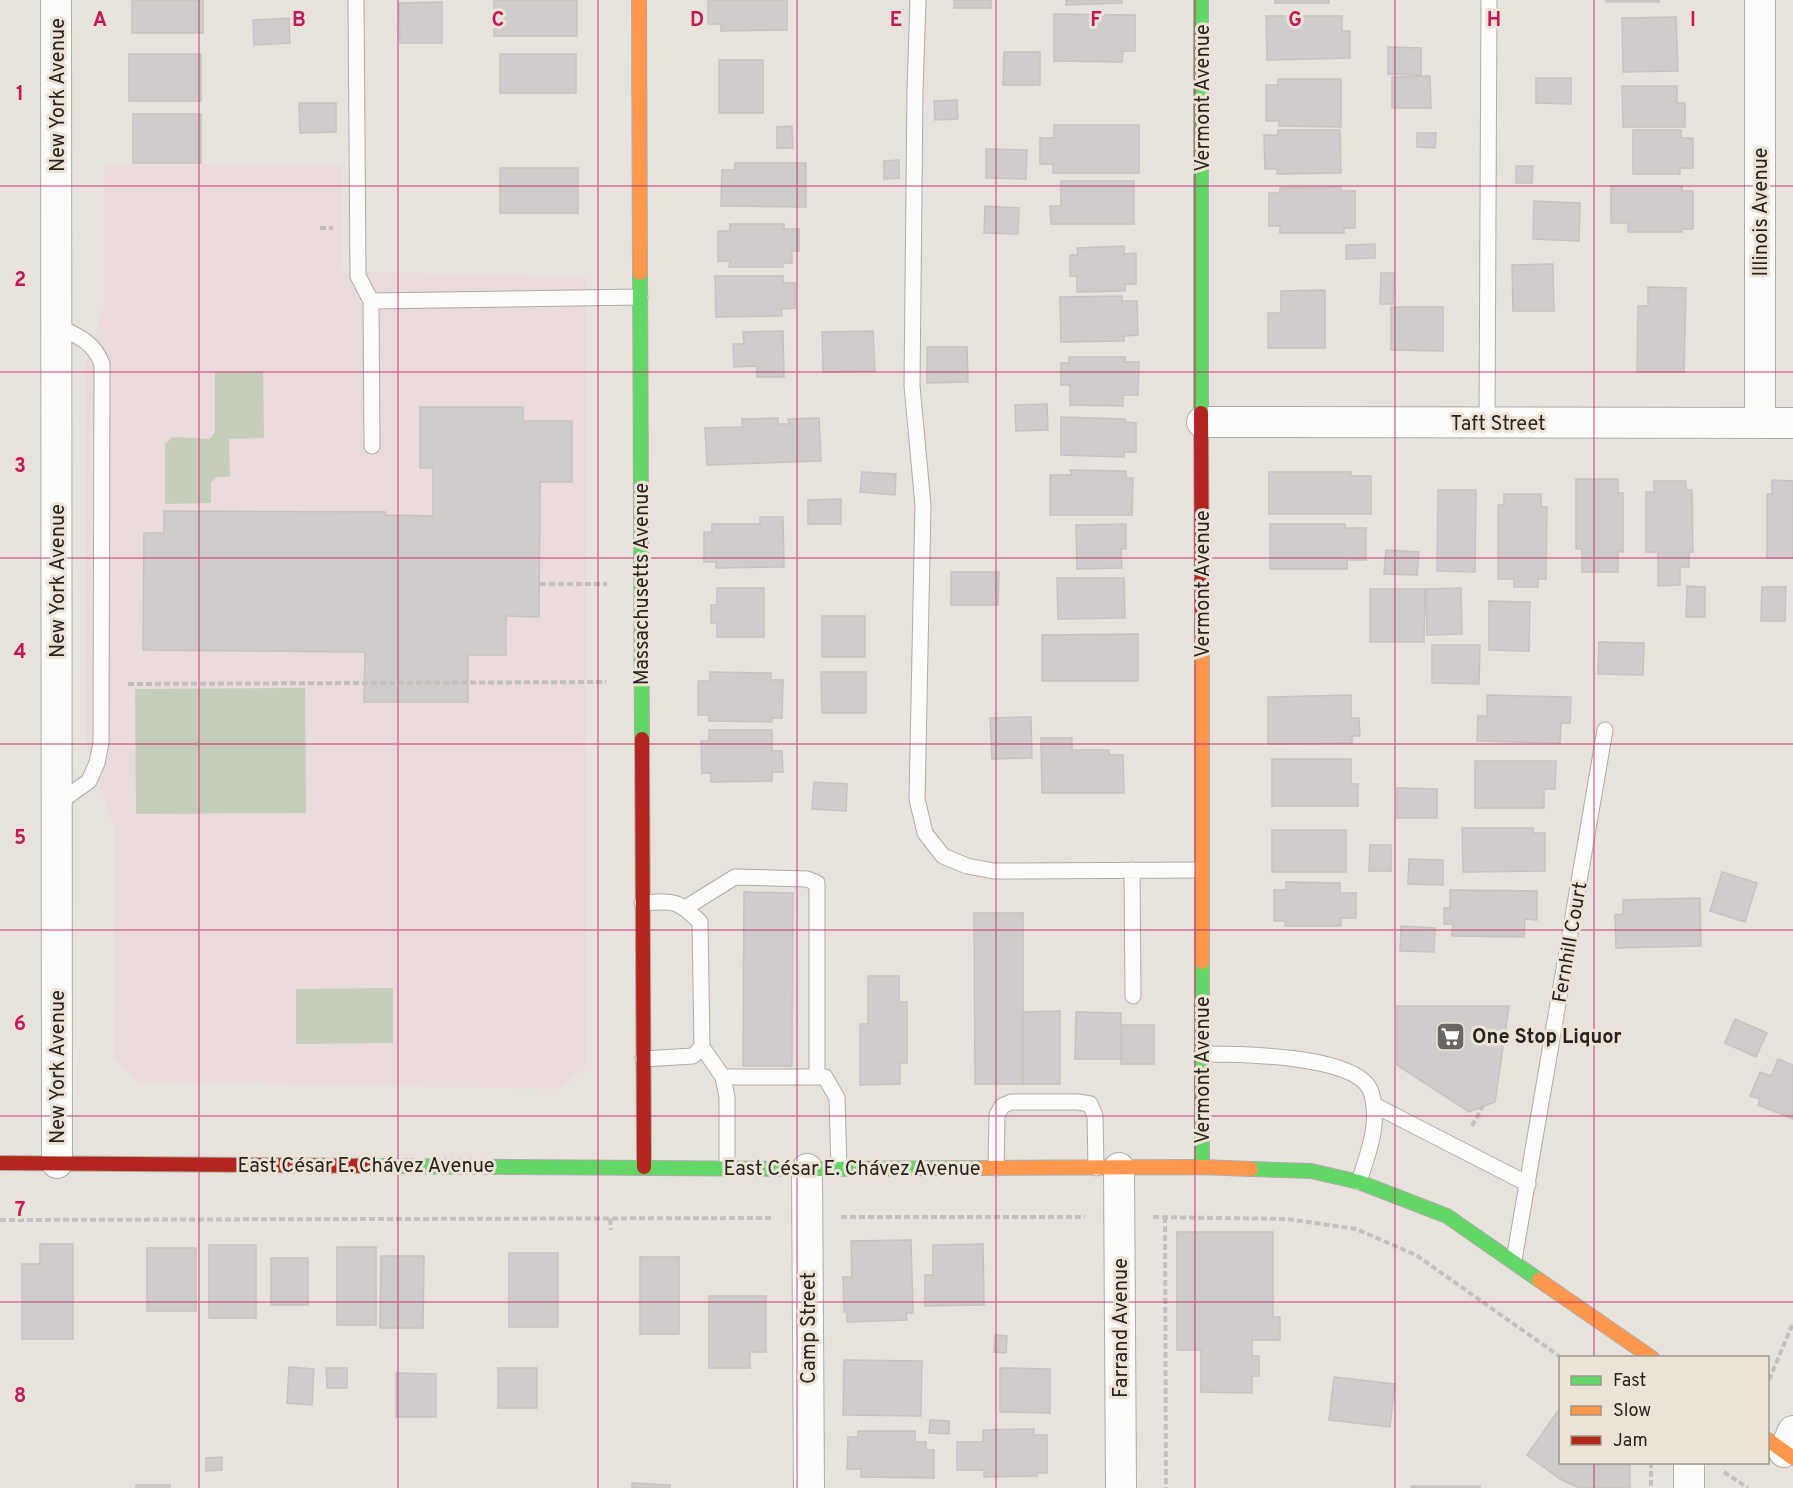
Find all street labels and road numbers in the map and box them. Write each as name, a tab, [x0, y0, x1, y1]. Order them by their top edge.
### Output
street label: New York Avenue	[46, 18, 72, 172]
street label: Vermont Avenue	[1191, 24, 1217, 172]
street label: Illinois Avenue	[1749, 147, 1775, 277]
street label: Taft Street	[1450, 412, 1546, 438]
street label: Massachusetts Avenue	[630, 483, 656, 685]
street label: New York Avenue	[46, 504, 72, 658]
street label: Vermont Avenue	[1191, 510, 1217, 658]
street label: Fernhill Court	[1548, 880, 1594, 1005]
street label: New York Avenue	[46, 990, 72, 1144]
street label: Vermont Avenue	[1191, 996, 1217, 1144]
street label: East César E. Chávez Avenue	[237, 1154, 495, 1180]
street label: East César E. Chávez Avenue	[723, 1157, 981, 1183]
street label: Farrand Avenue	[1109, 1258, 1135, 1398]
street label: Camp Street	[797, 1272, 823, 1384]

